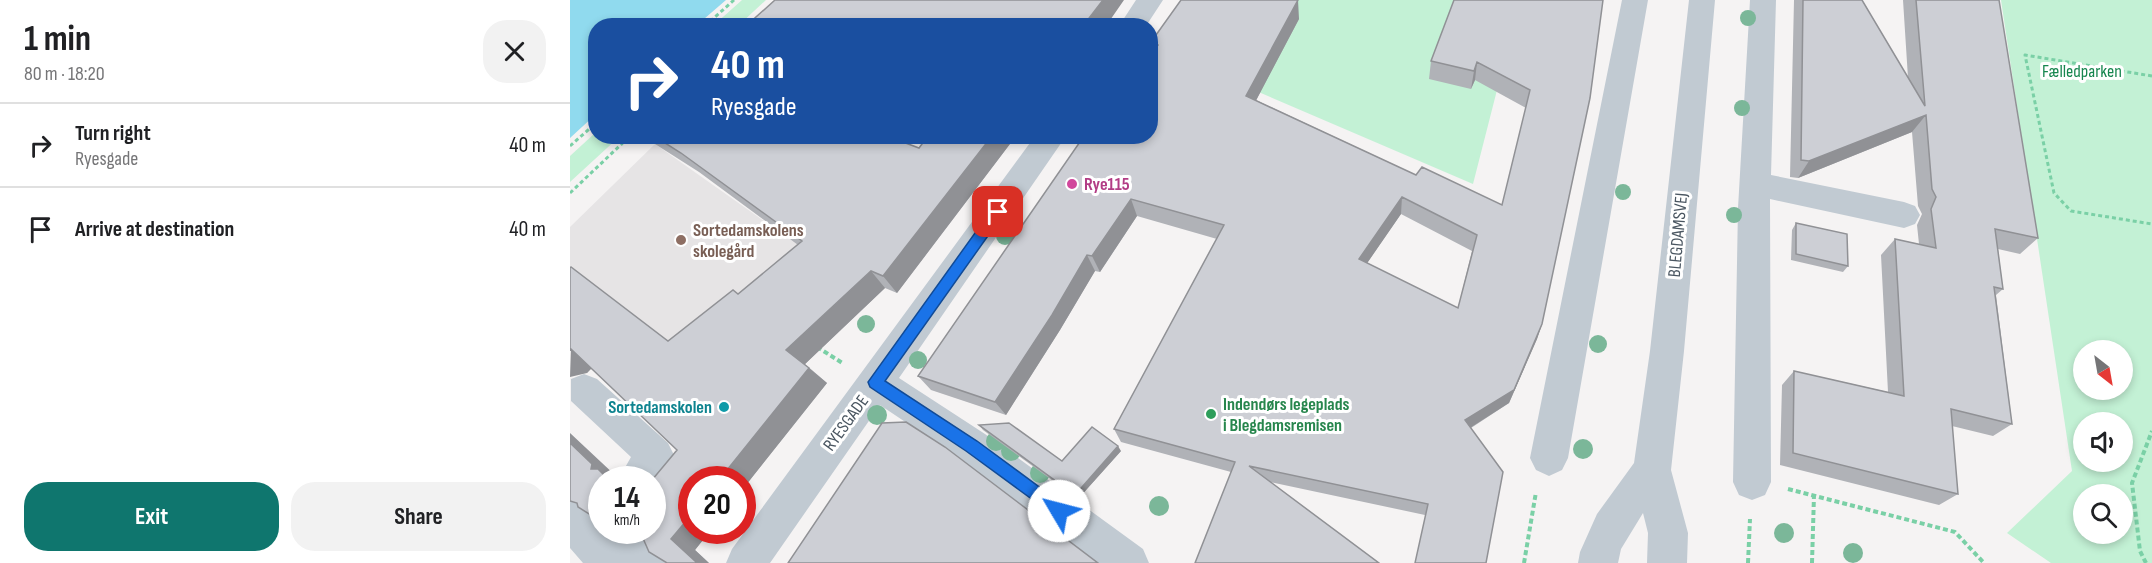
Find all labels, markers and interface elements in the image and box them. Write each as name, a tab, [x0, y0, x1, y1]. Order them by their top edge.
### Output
text: 1 min	[24, 18, 91, 61]
button: close	[483, 20, 546, 83]
text: 40 m	[711, 40, 785, 91]
icon: right	[612, 42, 690, 120]
park label: Fælledparken	[2042, 61, 2122, 82]
text: 80 m · 18:20	[24, 62, 105, 86]
text: Ryesgade	[711, 91, 797, 123]
text: Turn right	[75, 120, 151, 147]
icon: right	[24, 129, 57, 162]
text: 40 m	[509, 132, 546, 159]
text: Ryesgade	[75, 147, 138, 171]
place label: Rye115	[1084, 174, 1130, 195]
marker: Rye115	[1065, 177, 1079, 191]
pin	[972, 186, 1023, 237]
street label: BLEGDAMSVEJ	[1664, 192, 1692, 278]
icon: arrive	[981, 195, 1014, 228]
icon: arrive	[24, 213, 57, 246]
text: Arrive at destination	[75, 216, 234, 243]
text: 40 m	[509, 216, 546, 243]
place label: Sortedamskolens skolegård	[693, 220, 804, 262]
marker: Sortedamskolens skolegård	[674, 233, 688, 247]
north arrow	[2073, 340, 2133, 400]
map controls	[2073, 340, 2133, 544]
street label: RYESGADE	[819, 391, 873, 455]
place label: Indendørs legeplads i Blegdamsremisen	[1223, 394, 1350, 436]
place label: Sortedamskolen	[608, 397, 712, 418]
marker: Sortedamskolen	[717, 400, 731, 414]
marker: Indendørs legeplads i Blegdamsremisen	[1204, 407, 1218, 421]
button: sound	[2073, 412, 2133, 472]
speed limit sign: 20	[678, 466, 756, 544]
position arrow	[1027, 479, 1091, 543]
text: 14	[614, 480, 640, 516]
button: Exit	[24, 482, 279, 551]
button: Share	[291, 482, 546, 551]
button: search	[2073, 484, 2133, 544]
text: km/h	[614, 511, 640, 530]

